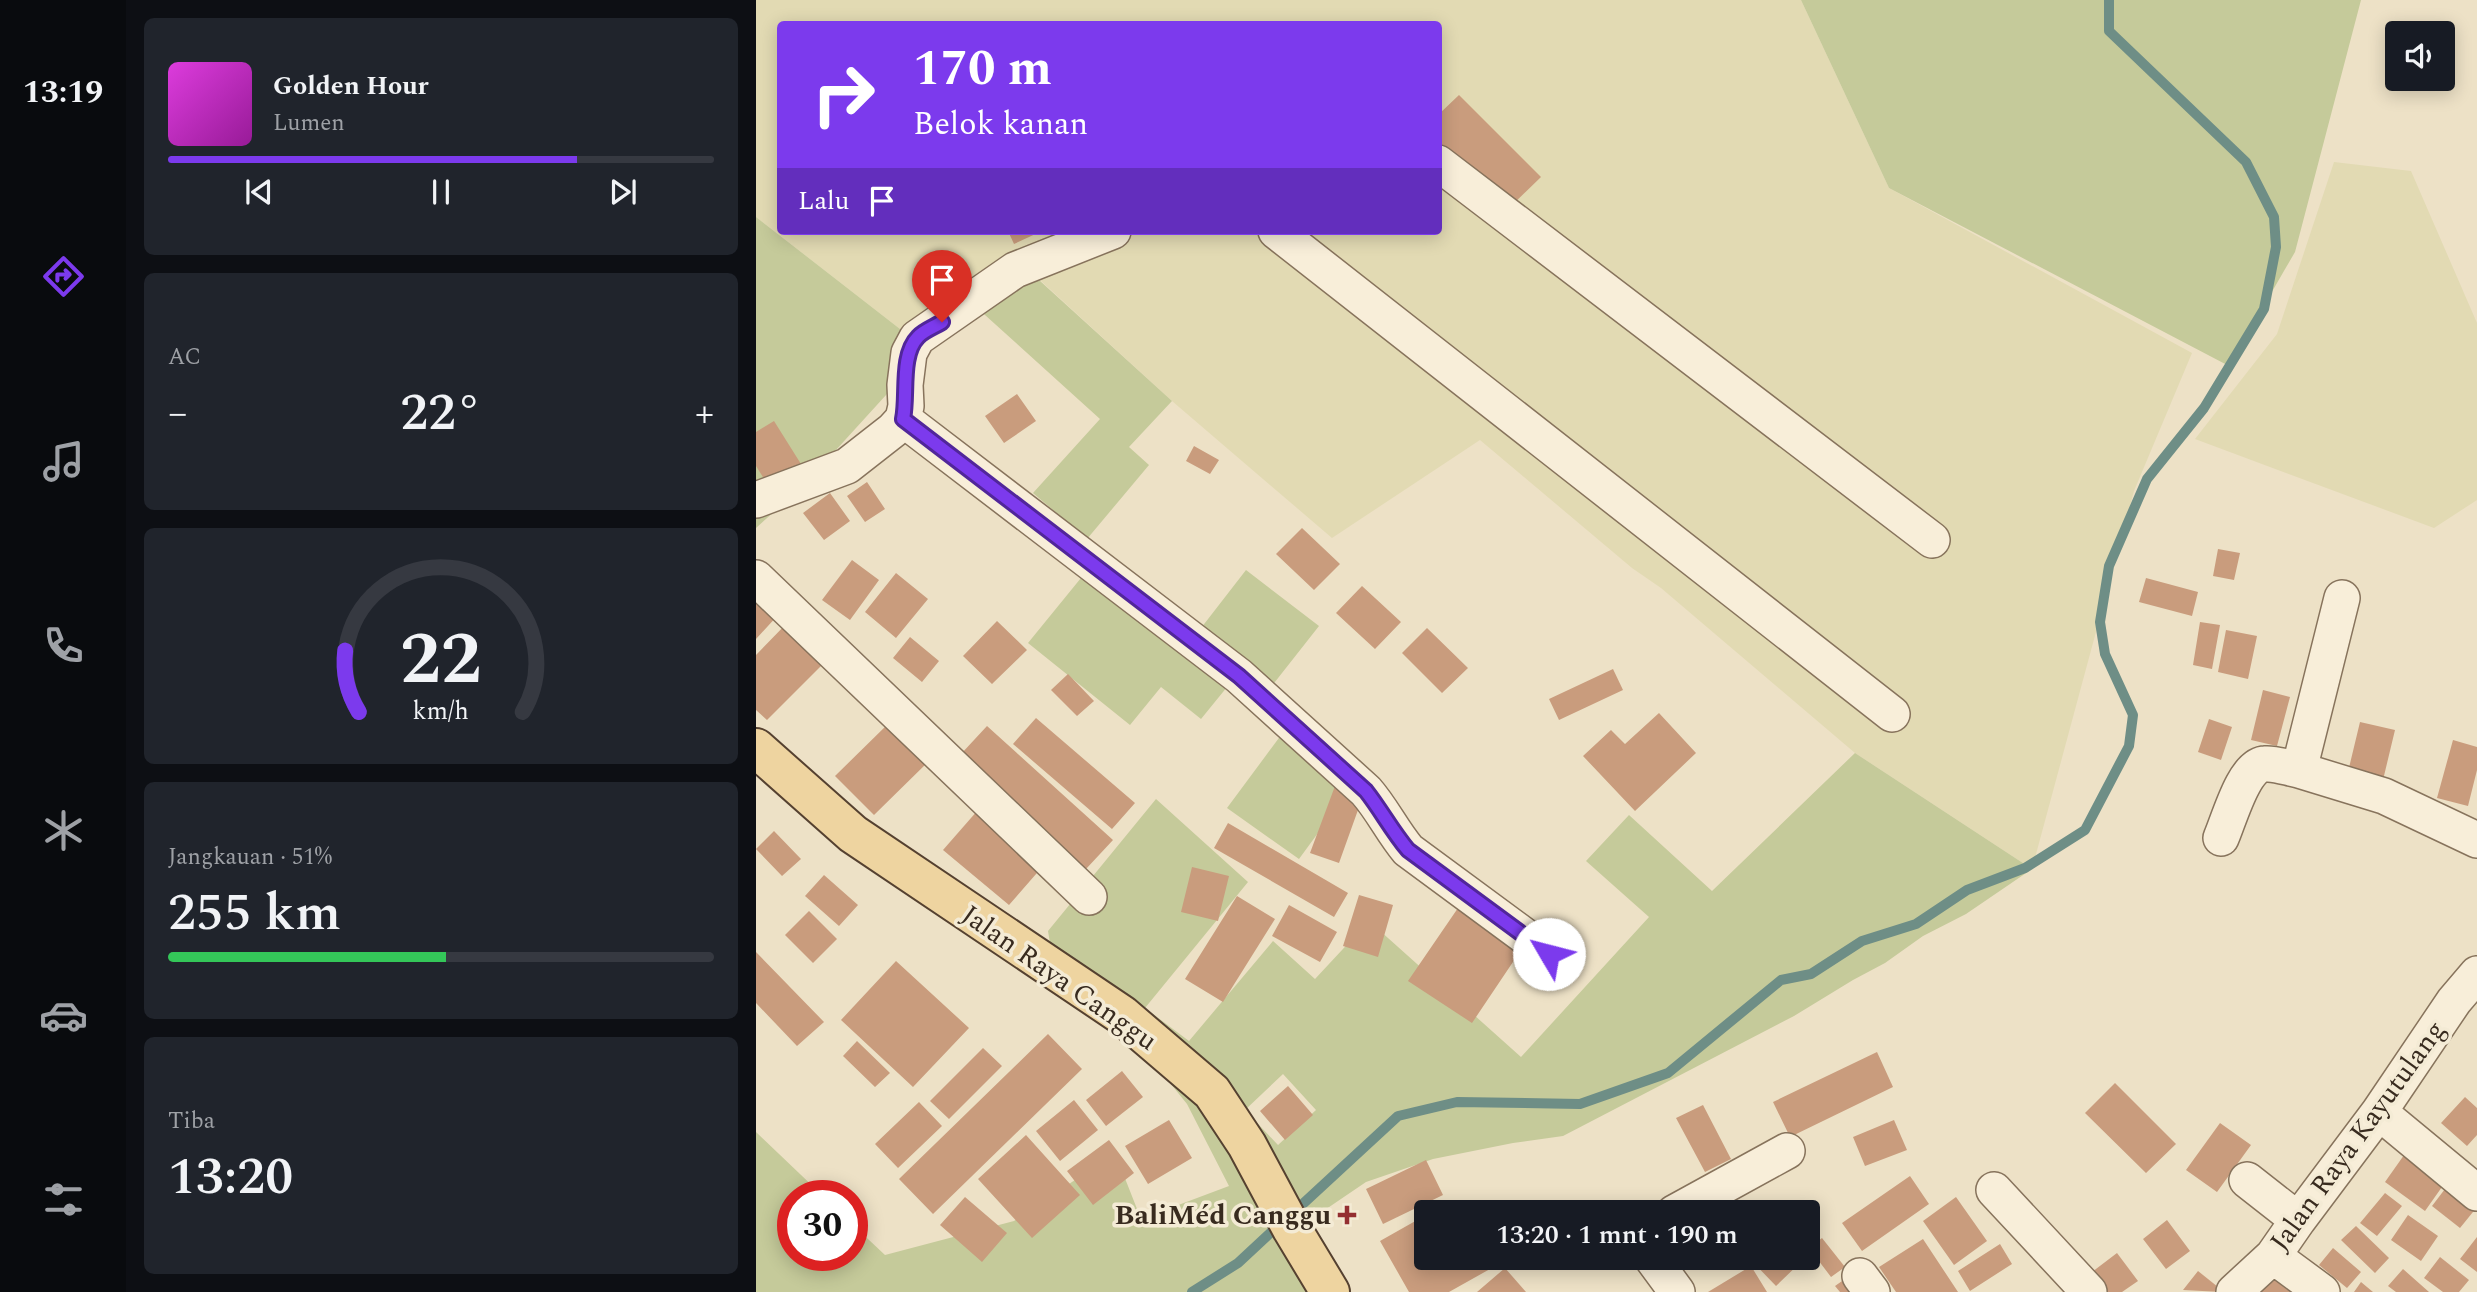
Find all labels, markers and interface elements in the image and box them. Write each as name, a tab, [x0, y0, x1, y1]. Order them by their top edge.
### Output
map controls	[2385, 21, 2455, 91]
button: sound	[2385, 21, 2455, 91]
text: 170 m	[913, 32, 1052, 107]
icon: right	[798, 49, 889, 140]
text: Golden Hour	[273, 66, 429, 106]
text: 13:19	[23, 68, 103, 117]
text: Belok kanan	[913, 100, 1088, 149]
text: Lumen	[273, 106, 345, 141]
icon: previous	[240, 173, 278, 211]
icon: pause	[422, 173, 460, 211]
icon: next	[604, 173, 642, 211]
text: Lalu	[798, 181, 849, 221]
icon: arrive	[863, 182, 901, 220]
pin	[912, 250, 972, 322]
icon: directions	[39, 252, 88, 301]
icon: arrive	[923, 261, 961, 299]
text: AC	[168, 340, 201, 375]
text: 22°	[400, 374, 482, 453]
text: −	[168, 385, 187, 443]
text: +	[695, 385, 714, 443]
icon: music	[39, 437, 88, 486]
text: 22	[400, 605, 482, 716]
icon: phone	[39, 621, 88, 670]
text: km/h	[413, 693, 469, 731]
icon: climate	[39, 806, 88, 855]
text: Jangkauan · 51%	[168, 840, 332, 875]
text: 255 km	[168, 874, 341, 953]
street label: Jalan Raya Canggu	[952, 894, 1166, 1062]
position arrow	[1512, 917, 1586, 991]
icon: car	[39, 991, 88, 1040]
street label: Jalan Raya Kayutulang	[2259, 1011, 2457, 1261]
text: Tiba	[168, 1104, 215, 1139]
text: 13:20	[168, 1138, 293, 1217]
icon: filters	[39, 1175, 88, 1224]
speed limit sign: 30	[777, 1180, 868, 1271]
place label: BaliMéd Canggu	[1115, 1194, 1331, 1237]
marker: BaliMéd Canggu	[1337, 1205, 1357, 1225]
text: 13:20 · 1 mnt · 190 m	[1496, 1215, 1738, 1255]

